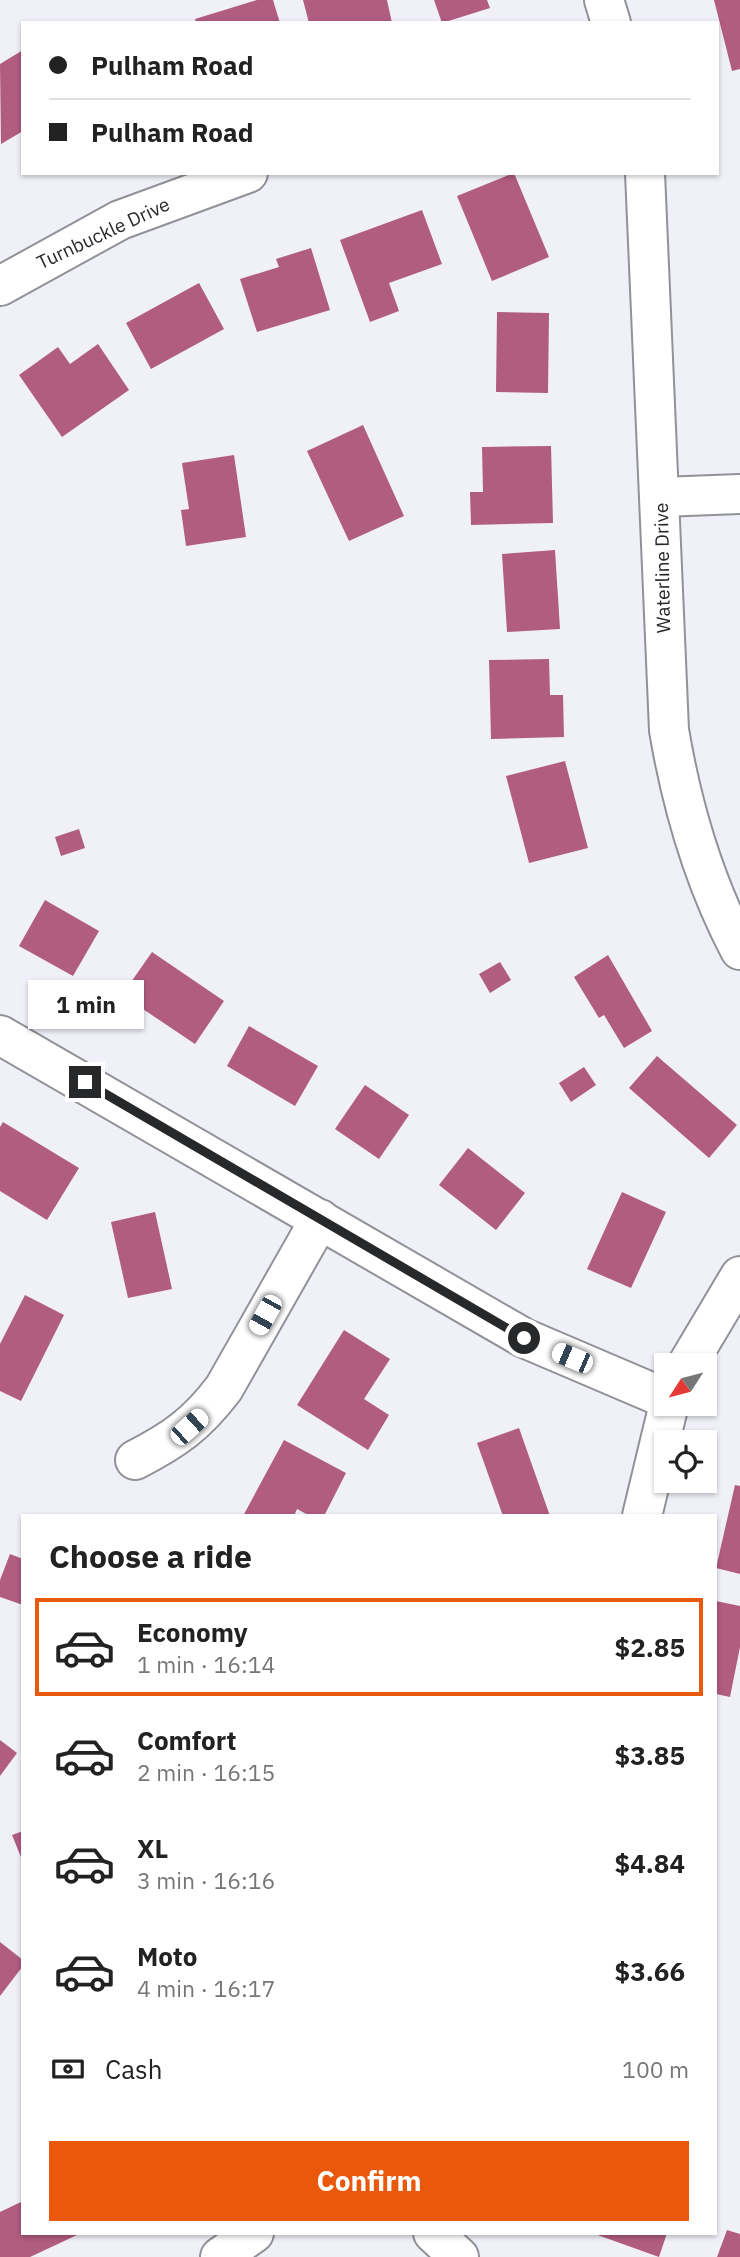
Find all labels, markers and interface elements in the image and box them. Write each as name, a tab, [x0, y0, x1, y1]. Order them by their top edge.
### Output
text: Pulham Road	[91, 48, 254, 82]
text: Pulham Road	[91, 115, 254, 149]
street label: Turnbuckle Drive	[33, 192, 173, 274]
street label: Waterline Drive	[649, 502, 675, 634]
callout: 1 min	[27, 981, 143, 1030]
text: 1 min	[56, 989, 116, 1019]
route end	[69, 1066, 101, 1098]
car	[246, 1292, 285, 1338]
route start	[508, 1322, 540, 1354]
car	[549, 1340, 596, 1376]
north arrow	[654, 1353, 718, 1416]
map controls	[654, 1353, 717, 1493]
car	[167, 1405, 212, 1449]
button: locate	[654, 1430, 717, 1493]
text: Choose a ride	[49, 1535, 252, 1577]
text: Economy	[137, 1615, 248, 1649]
icon: car	[53, 1616, 116, 1679]
text: $2.85	[615, 1630, 685, 1664]
text: 1 min · 16:14	[137, 1649, 275, 1679]
text: Comfort	[137, 1723, 236, 1757]
icon: car	[53, 1724, 116, 1787]
text: $3.85	[615, 1738, 685, 1772]
text: 2 min · 16:15	[137, 1757, 275, 1787]
text: XL	[137, 1831, 168, 1865]
icon: car	[53, 1832, 116, 1895]
text: $4.84	[615, 1846, 685, 1880]
text: 3 min · 16:16	[137, 1865, 275, 1895]
text: Moto	[137, 1939, 197, 1973]
icon: car	[53, 1940, 116, 2003]
text: $3.66	[615, 1954, 685, 1988]
text: 4 min · 16:17	[137, 1973, 275, 2003]
icon: cash	[49, 2050, 87, 2088]
text: Cash	[105, 2052, 162, 2086]
text: 100 m	[622, 2054, 689, 2084]
button: Confirm	[49, 2141, 689, 2221]

